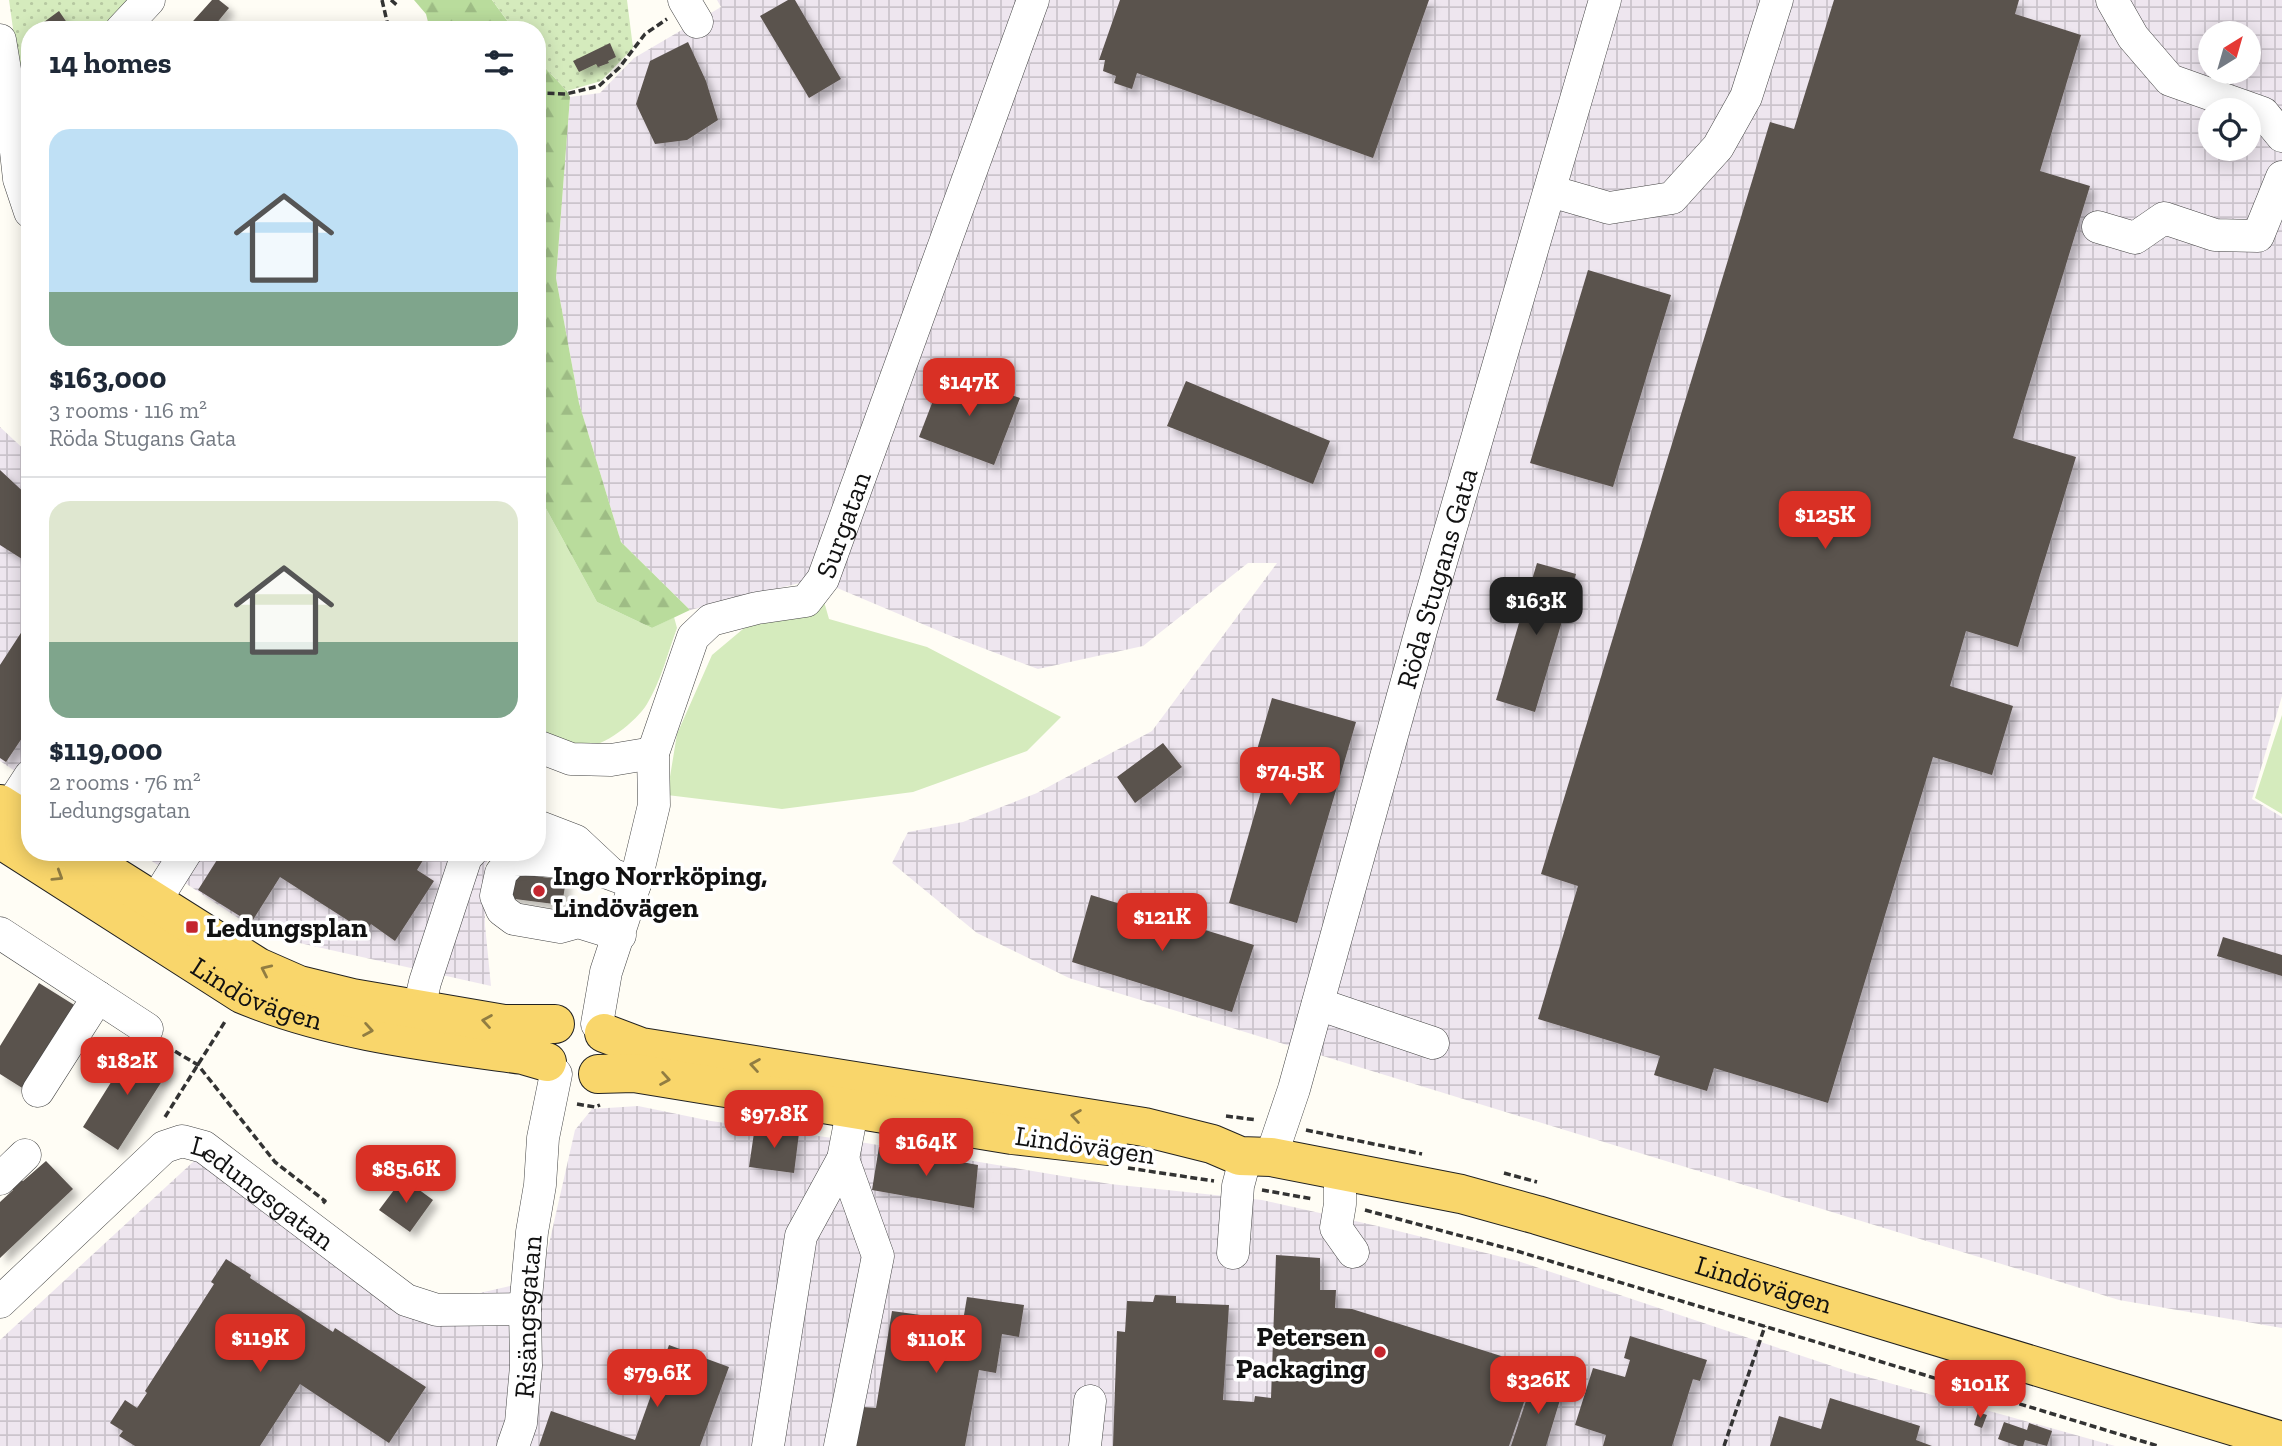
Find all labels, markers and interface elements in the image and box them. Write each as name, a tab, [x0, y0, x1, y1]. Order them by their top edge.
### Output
north arrow	[2198, 21, 2261, 84]
map controls	[2198, 21, 2261, 161]
icon: filters	[480, 44, 518, 82]
text: 14 homes	[49, 45, 172, 81]
button: locate	[2198, 98, 2261, 161]
icon: home	[221, 175, 347, 301]
pin: $147K	[920, 358, 1018, 418]
text: $163,000	[49, 360, 166, 396]
text: $147K	[939, 367, 999, 395]
text: 3 rooms · 116 m²	[49, 396, 207, 424]
text: Röda Stugans Gata	[49, 424, 236, 452]
street label: Röda Stugans Gata	[1389, 464, 1484, 692]
street label: Surgatan	[808, 467, 877, 582]
pin: $125K	[1776, 491, 1874, 551]
text: $125K	[1795, 500, 1855, 528]
icon: home	[221, 547, 347, 673]
pin: $163K	[1487, 578, 1585, 637]
text: $163K	[1506, 586, 1566, 614]
text: $119,000	[49, 732, 163, 768]
pin: $74.5K	[1233, 748, 1347, 807]
text: $74.5K	[1256, 756, 1324, 784]
text: 2 rooms · 76 m²	[49, 768, 201, 796]
text: Ledungsgatan	[49, 796, 190, 824]
place label: Ingo Norrköping, Lindövägen	[553, 859, 767, 924]
one-way arrow	[50, 867, 63, 880]
marker: Ingo Norrköping, Lindövägen	[531, 883, 547, 899]
pin: $121K	[1113, 894, 1211, 953]
text: $121K	[1133, 902, 1191, 930]
place label: Ledungsplan	[206, 911, 368, 944]
marker: Ledungsplan	[184, 919, 200, 935]
street label: Lindövägen	[185, 949, 326, 1036]
one-way arrow	[261, 965, 273, 979]
one-way arrow	[481, 1014, 493, 1029]
one-way arrow	[362, 1022, 373, 1037]
pin: $182K	[78, 1038, 176, 1097]
text: $182K	[97, 1046, 157, 1074]
one-way arrow	[749, 1058, 761, 1073]
one-way arrow	[659, 1071, 671, 1086]
pin: $97.8K	[717, 1090, 831, 1150]
text: $97.8K	[740, 1099, 808, 1127]
one-way arrow	[1071, 1109, 1082, 1124]
pin: $164K	[877, 1118, 975, 1178]
street label: Lindövägen	[1013, 1119, 1157, 1171]
text: $164K	[895, 1127, 957, 1155]
street label: Ledungsgatan	[188, 1128, 341, 1257]
pin: $85.6K	[349, 1146, 463, 1205]
text: $85.6K	[372, 1154, 440, 1182]
street label: Risängsgatan	[507, 1234, 548, 1400]
street label: Lindövägen	[1692, 1248, 1836, 1320]
pin: $119K	[211, 1314, 309, 1374]
pin: $110K	[887, 1316, 985, 1375]
place label: Petersen Packaging	[1236, 1320, 1366, 1385]
text: $119K	[231, 1323, 289, 1351]
text: $110K	[907, 1324, 965, 1352]
marker: Petersen Packaging	[1372, 1344, 1388, 1360]
pin: $79.6K	[600, 1350, 714, 1409]
pin: $326K	[1489, 1356, 1587, 1416]
text: $79.6K	[623, 1358, 691, 1386]
pin: $101K	[1931, 1360, 2029, 1420]
text: $326K	[1506, 1365, 1570, 1393]
text: $101K	[1951, 1369, 2009, 1397]

